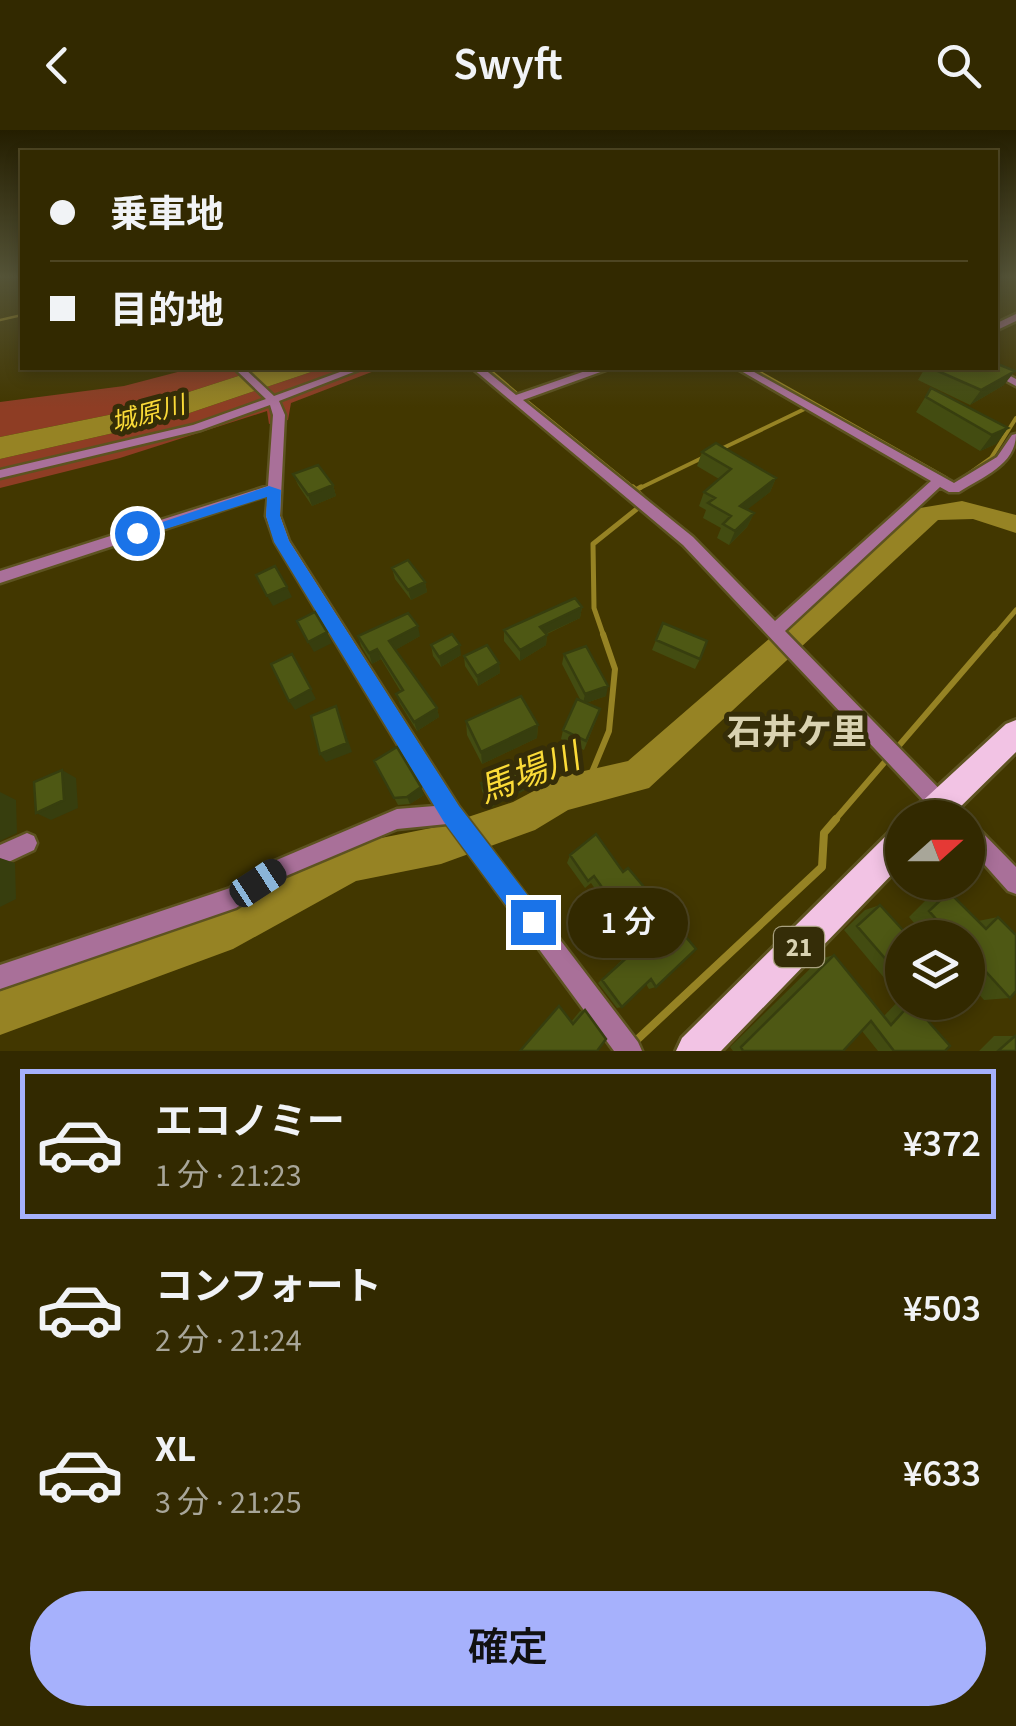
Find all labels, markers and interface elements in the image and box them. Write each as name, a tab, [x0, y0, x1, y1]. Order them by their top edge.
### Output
text: Swyft	[453, 33, 563, 97]
icon: back	[30, 38, 85, 93]
icon: search	[931, 38, 986, 93]
text: 乗車地	[110, 188, 224, 242]
text: 目的地	[110, 284, 224, 338]
water label: 城原川	[107, 386, 192, 441]
route start	[115, 511, 160, 556]
district label: 石井ケ里	[727, 708, 867, 758]
water label: 馬場川	[471, 730, 591, 816]
north arrow	[885, 800, 985, 900]
map controls	[885, 800, 985, 1020]
car	[225, 854, 291, 912]
callout: 1 分	[568, 887, 688, 957]
route end	[511, 900, 556, 945]
text: 1 分	[601, 900, 655, 946]
button: layers	[885, 920, 985, 1020]
road number: 21	[774, 927, 824, 967]
text: エコノミー	[155, 1095, 345, 1149]
icon: car	[35, 1099, 125, 1189]
text: ¥372	[903, 1117, 981, 1171]
text: 1 分 · 21:23	[155, 1153, 302, 1199]
text: コンフォート	[155, 1260, 382, 1314]
icon: car	[35, 1264, 125, 1354]
text: ¥503	[903, 1282, 981, 1336]
text: 2 分 · 21:24	[155, 1318, 302, 1364]
text: XL	[155, 1422, 196, 1476]
icon: car	[35, 1429, 125, 1519]
text: ¥633	[903, 1447, 981, 1501]
text: 3 分 · 21:25	[155, 1480, 302, 1526]
button: 確定	[30, 1591, 986, 1706]

